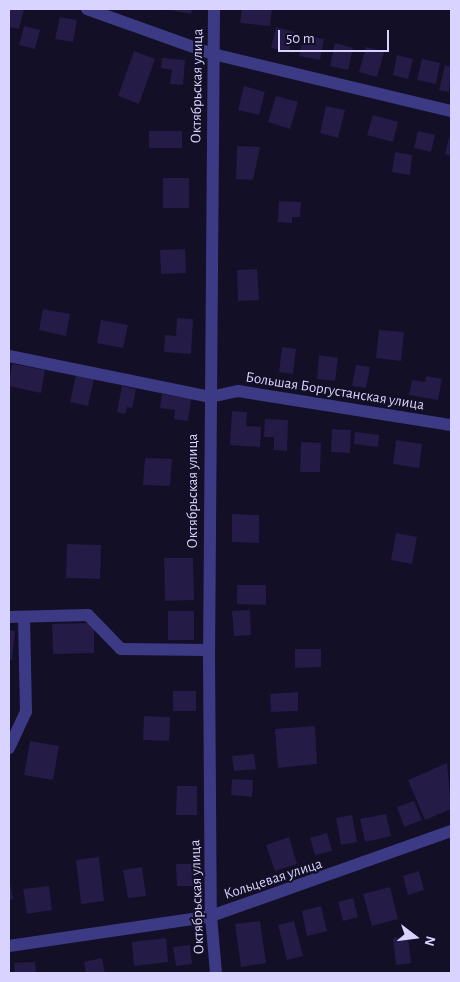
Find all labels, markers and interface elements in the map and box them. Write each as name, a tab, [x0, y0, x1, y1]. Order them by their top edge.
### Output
scale bar	[280, 20, 391, 52]
street label: Октябрьская улица	[187, 28, 207, 144]
text: 50 m	[286, 31, 315, 46]
street label: Большая Боргустанская улица	[244, 368, 426, 414]
street label: Октябрьская улица	[184, 434, 202, 548]
street label: Октябрьская улица	[186, 839, 208, 955]
street label: Кольцевая улица	[222, 855, 324, 903]
north arrow	[390, 912, 440, 962]
text: N	[421, 934, 438, 947]

